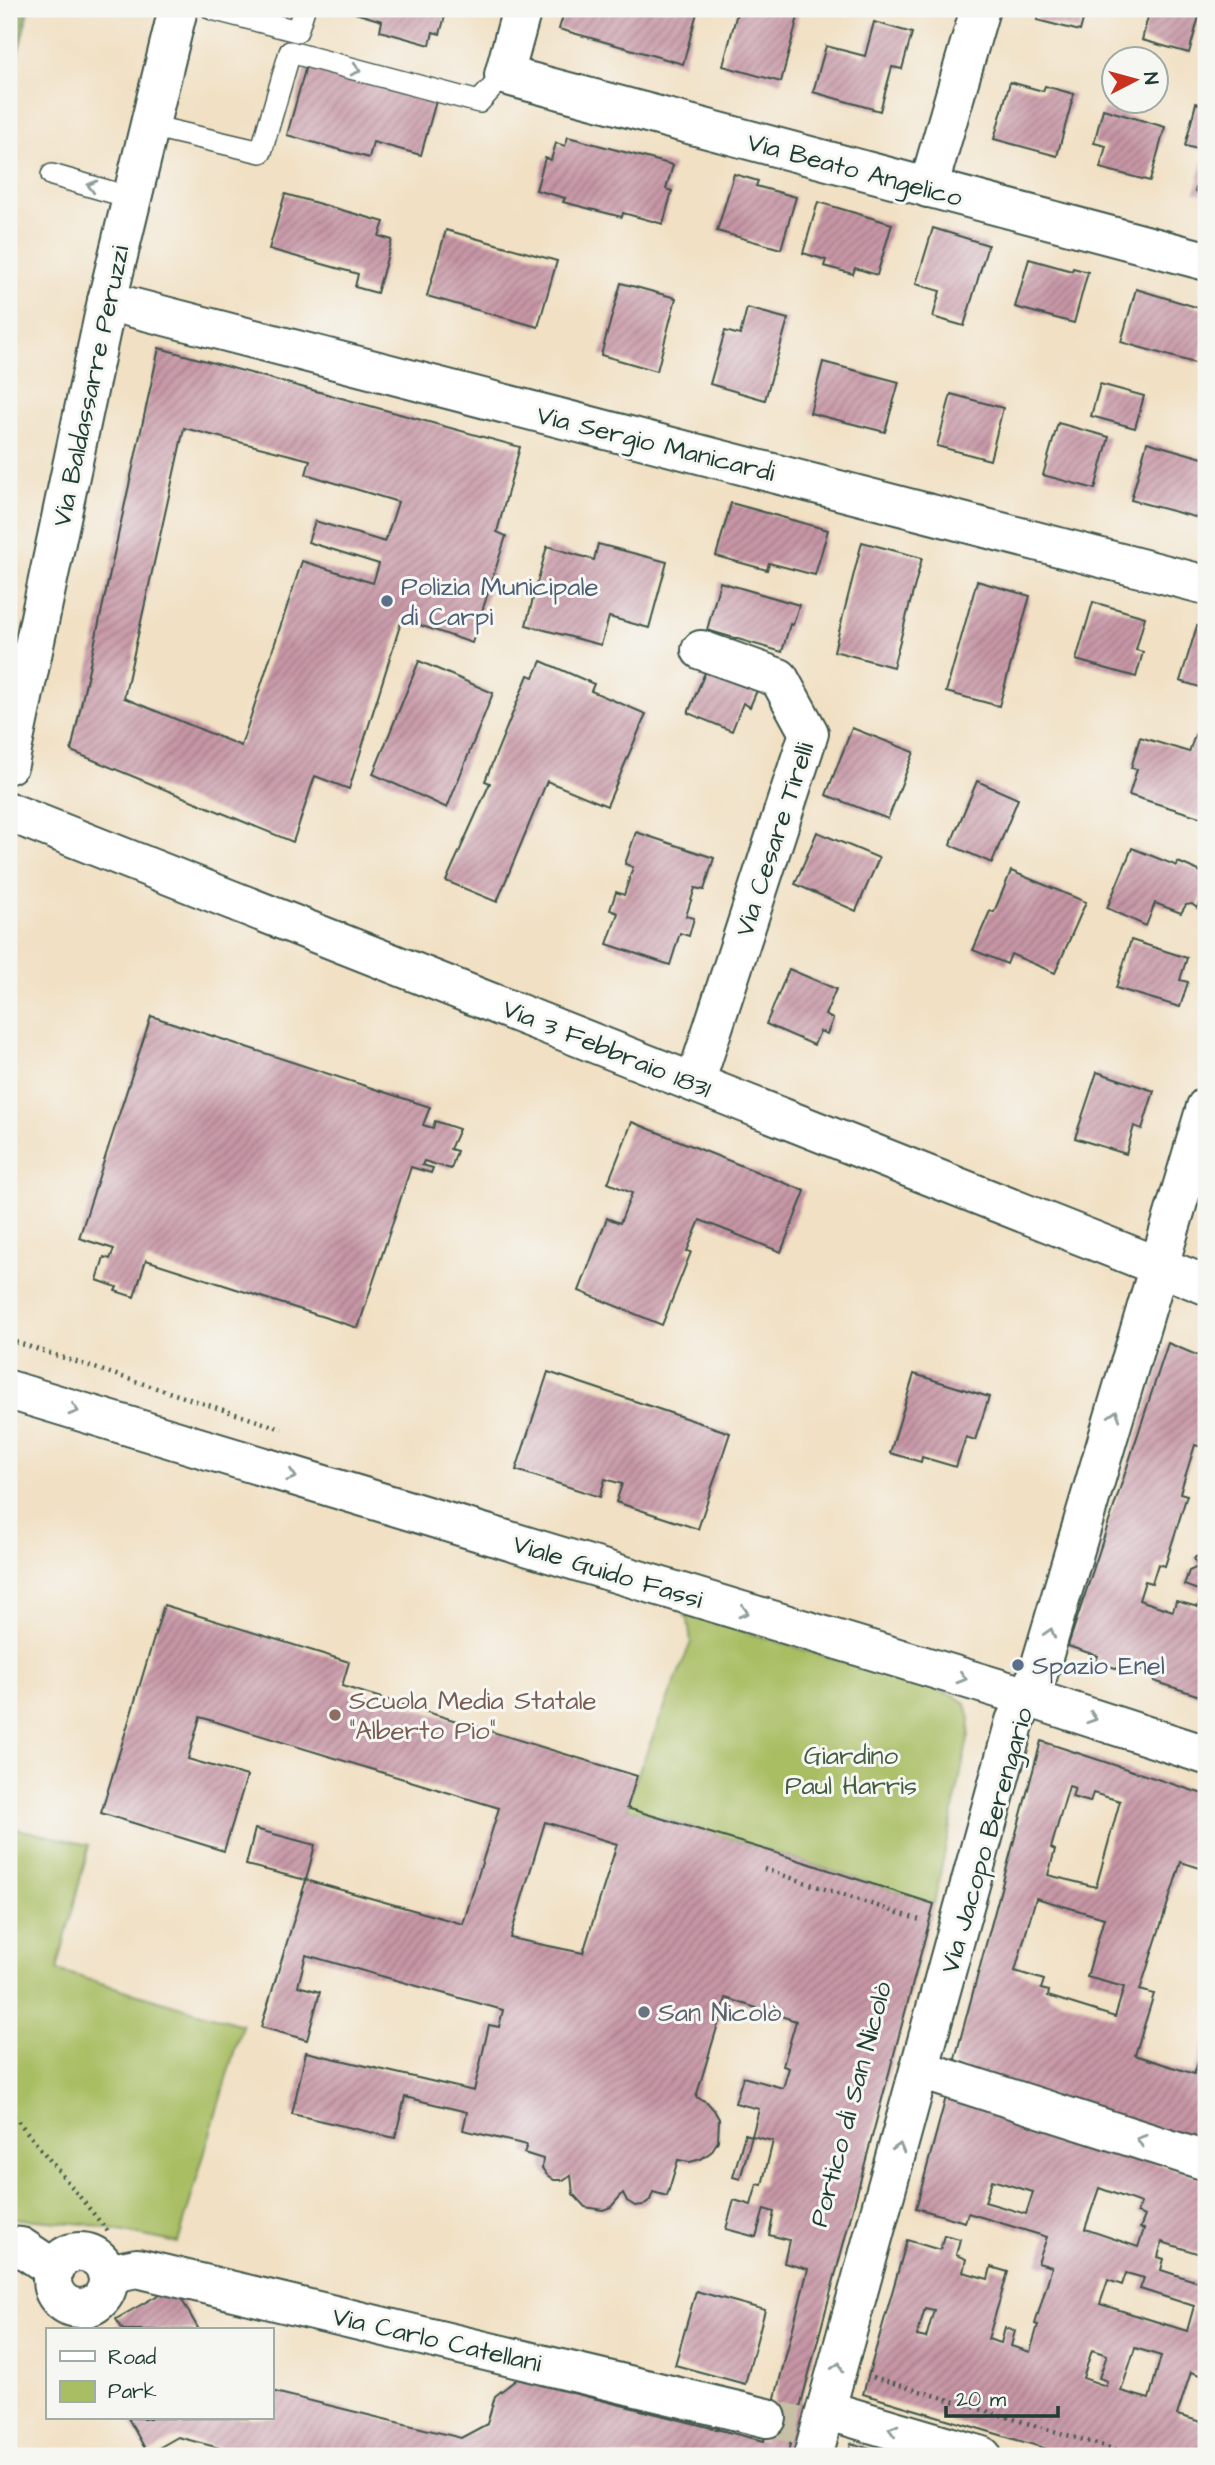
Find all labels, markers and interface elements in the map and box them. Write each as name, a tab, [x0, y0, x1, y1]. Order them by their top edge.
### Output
north arrow	[1100, 46, 1170, 116]
one-way arrow	[350, 61, 362, 76]
text: N	[1136, 71, 1164, 86]
street label: Via Beato Angelico	[743, 124, 967, 218]
one-way arrow	[86, 180, 98, 194]
street label: Via Baldassarre Peruzzi	[44, 242, 138, 530]
street label: Via Sergio Manicardi	[532, 397, 779, 493]
place label: Polizia Municipale di Carpi	[401, 569, 599, 635]
marker: Polizia Municipale di Carpi	[379, 593, 395, 609]
street label: Via Cesare Tirelli	[727, 738, 823, 941]
street label: Via 3 Febbraio 1831	[497, 991, 716, 1107]
one-way arrow	[68, 1401, 80, 1416]
one-way arrow	[1106, 1410, 1121, 1422]
one-way arrow	[286, 1467, 298, 1482]
street label: Viale Guido Fassi	[508, 1526, 707, 1618]
one-way arrow	[738, 1604, 750, 1619]
one-way arrow	[1041, 1628, 1056, 1640]
place label: Spazio Enel	[1032, 1648, 1165, 1684]
marker: Spazio Enel	[1010, 1657, 1026, 1673]
one-way arrow	[956, 1669, 968, 1684]
place label: Scuola Media Statale “Alberto Pio”	[349, 1683, 597, 1749]
street label: Via Jacopo Berengario	[932, 1703, 1044, 1978]
marker: Scuola Media Statale “Alberto Pio”	[327, 1707, 343, 1723]
one-way arrow	[1086, 1710, 1098, 1725]
park label: Giardino Paul Harris	[785, 1738, 917, 1804]
street label: Portico di San Nicolò	[801, 1977, 901, 2231]
place label: San Nicolò	[658, 1995, 782, 2031]
marker: San Nicolò	[636, 2004, 652, 2020]
one-way arrow	[1136, 2134, 1148, 2149]
one-way arrow	[891, 2142, 905, 2154]
street label: Via Carlo Catellani	[329, 2298, 545, 2382]
legend	[46, 2328, 273, 2420]
text: Road	[108, 2343, 156, 2372]
one-way arrow	[830, 2361, 845, 2373]
scale bar	[946, 2374, 1058, 2418]
text: Park	[108, 2377, 157, 2406]
text: 20 m	[956, 2385, 1007, 2414]
one-way arrow	[887, 2424, 899, 2439]

